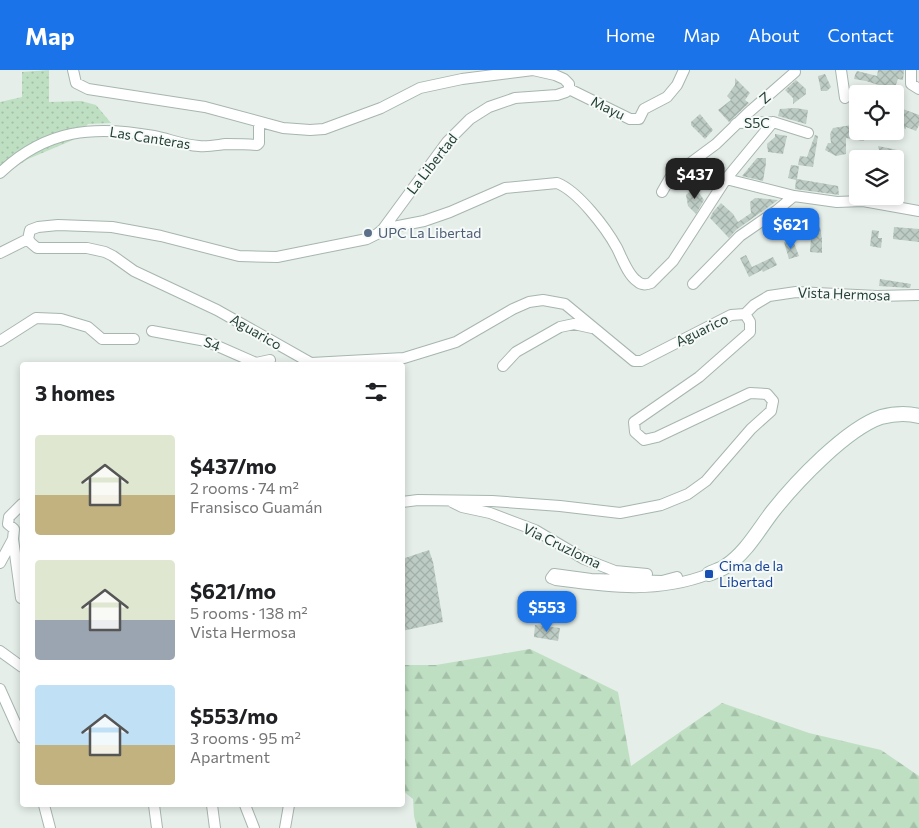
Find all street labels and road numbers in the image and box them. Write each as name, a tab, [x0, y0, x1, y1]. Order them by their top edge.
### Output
street label: Z	[756, 88, 774, 107]
street label: Mayu	[589, 92, 628, 123]
street label: S5C	[744, 114, 770, 131]
street label: Las Canteras	[109, 123, 192, 152]
street label: La Libertad	[403, 130, 460, 197]
street label: Vista Hermosa	[797, 283, 891, 304]
street label: Aguarico	[228, 310, 285, 353]
street label: Aguarico	[673, 310, 731, 350]
street label: S4	[201, 333, 223, 355]
street label: Via Cruzloma	[520, 519, 604, 572]

